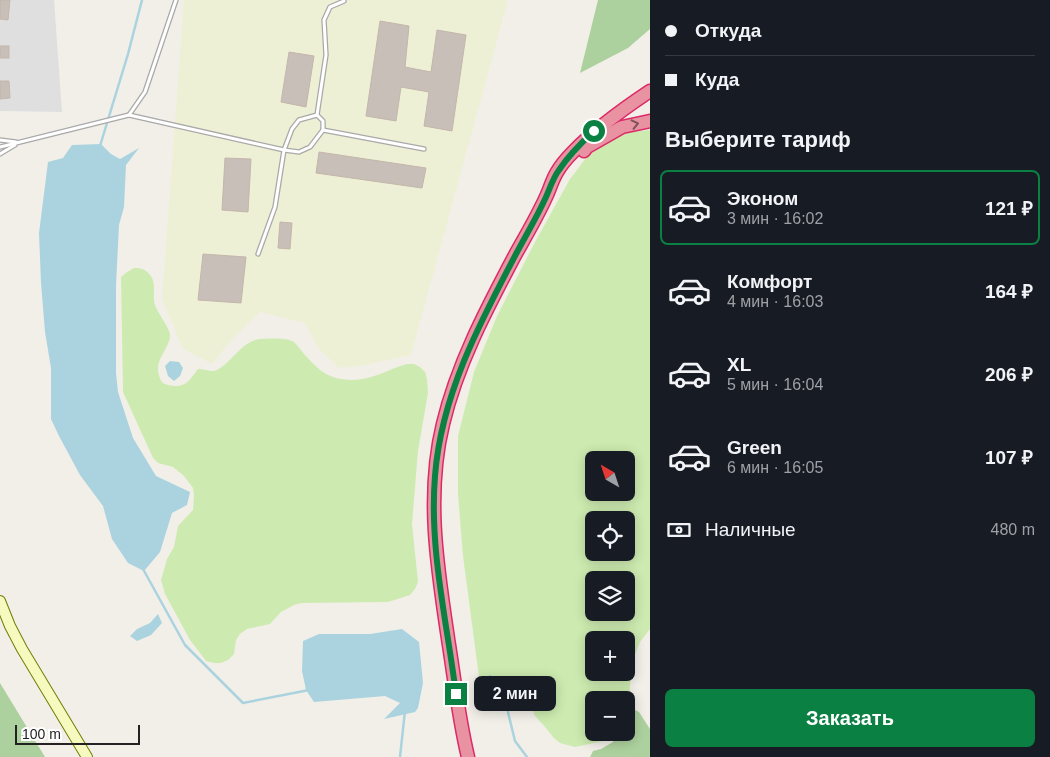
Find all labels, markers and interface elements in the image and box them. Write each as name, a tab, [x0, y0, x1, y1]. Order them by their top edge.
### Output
text: Откуда	[695, 20, 761, 41]
text: Куда	[695, 69, 739, 90]
one-way arrow	[630, 119, 639, 130]
route start	[583, 120, 605, 142]
text: Выберите тариф	[665, 127, 851, 152]
icon: car	[667, 185, 712, 230]
text: Эконом	[727, 188, 798, 209]
text: 121 ₽	[985, 198, 1033, 219]
text: 3 мин · 16:02	[727, 210, 823, 227]
icon: car	[667, 268, 712, 313]
text: Комфорт	[727, 271, 812, 292]
text: 164 ₽	[985, 281, 1033, 302]
text: 4 мин · 16:03	[727, 293, 823, 310]
icon: car	[667, 351, 712, 396]
text: XL	[727, 354, 751, 375]
text: 206 ₽	[985, 364, 1033, 385]
text: 5 мин · 16:04	[727, 376, 823, 393]
icon: car	[667, 434, 712, 479]
text: Green	[727, 437, 782, 458]
text: 107 ₽	[985, 447, 1033, 468]
north arrow	[585, 451, 635, 501]
map controls	[585, 451, 635, 741]
text: 6 мин · 16:05	[727, 459, 823, 476]
button: locate	[585, 511, 635, 561]
icon: cash	[665, 516, 693, 544]
text: Наличные	[705, 519, 796, 540]
text: 480 m	[991, 521, 1035, 538]
button: layers	[585, 571, 635, 621]
button: +	[585, 631, 635, 681]
callout: 2 мин	[474, 676, 556, 712]
route end	[445, 683, 467, 705]
text: 2 мин	[493, 685, 537, 702]
button: Заказать	[665, 689, 1035, 747]
button: −	[585, 691, 635, 741]
scale bar	[15, 722, 140, 745]
text: 100 m	[22, 726, 61, 742]

